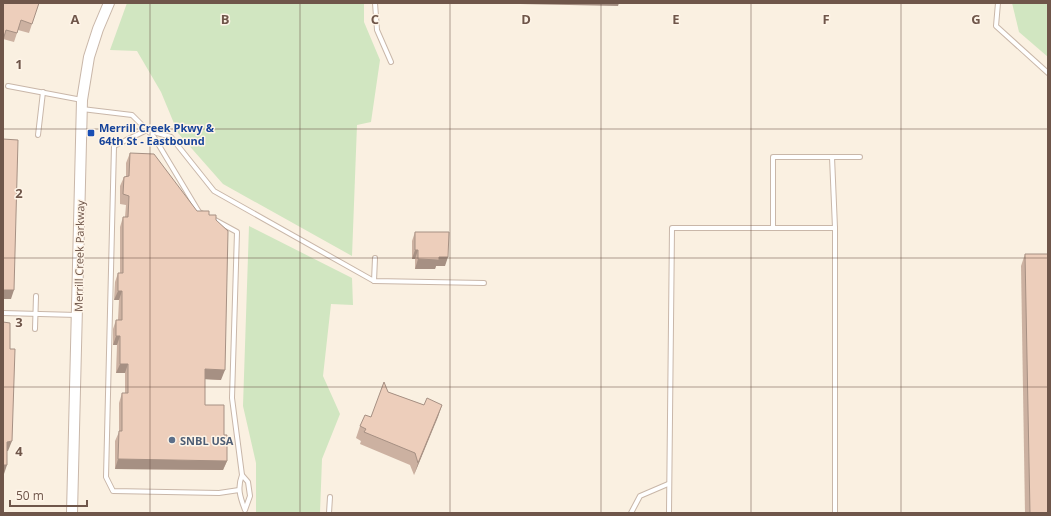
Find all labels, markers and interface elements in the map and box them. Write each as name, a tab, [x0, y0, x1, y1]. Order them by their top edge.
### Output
text: A	[71, 10, 80, 28]
text: B	[221, 10, 230, 28]
text: C	[371, 10, 379, 28]
text: D	[521, 10, 531, 28]
text: E	[672, 10, 680, 28]
text: F	[822, 10, 830, 28]
text: G	[971, 10, 981, 28]
text: 1	[15, 55, 23, 73]
place label: Merrill Creek Pkwy & 64th St - Eastbound	[99, 120, 215, 148]
marker: Merrill Creek Pkwy & 64th St - Eastbound	[86, 128, 96, 138]
text: 2	[15, 184, 23, 202]
street label: Merrill Creek Parkway	[71, 199, 87, 312]
text: 3	[15, 313, 23, 331]
place label: SNBL USA	[180, 433, 234, 448]
marker: SNBL USA	[167, 435, 177, 445]
text: 4	[15, 442, 23, 460]
scale bar	[10, 482, 87, 508]
text: 50 m	[16, 487, 44, 504]

